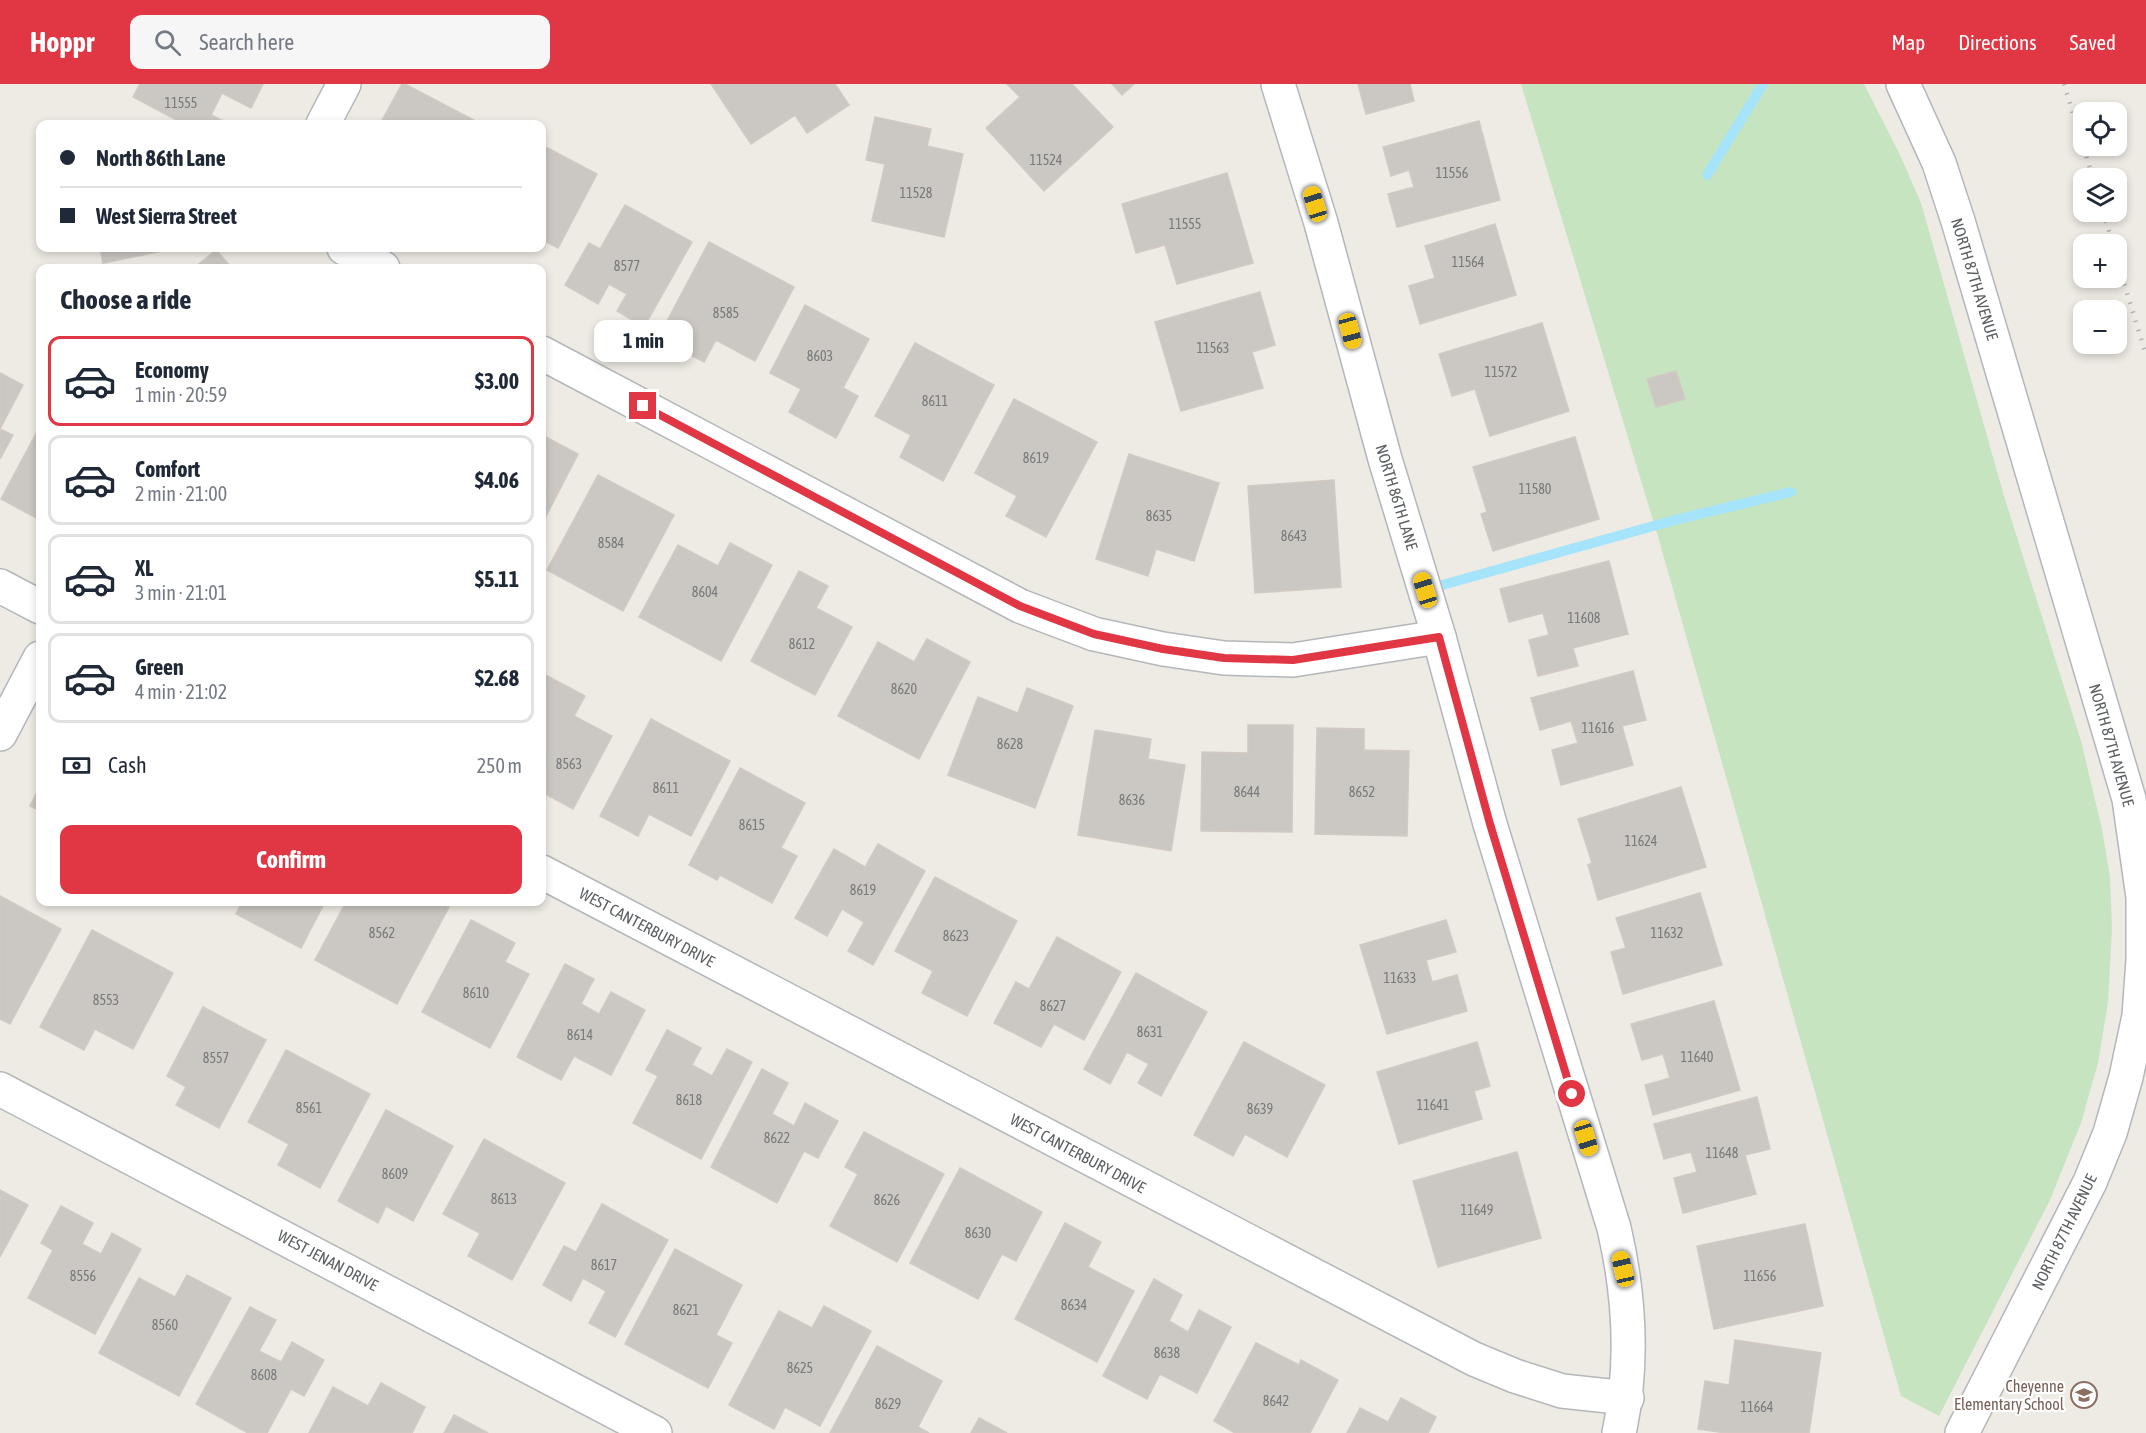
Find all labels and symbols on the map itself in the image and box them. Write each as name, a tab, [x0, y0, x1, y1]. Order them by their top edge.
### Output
house number: 11555	[165, 95, 197, 111]
house number: 11524	[1030, 152, 1063, 168]
house number: 11556	[1436, 165, 1469, 181]
car	[1301, 184, 1329, 224]
house number: 11528	[900, 185, 933, 201]
house number: 11555	[1169, 216, 1201, 232]
street label: NORTH 87TH AVENUE	[1948, 216, 2002, 342]
house number: 11564	[1452, 254, 1485, 270]
house number: 8577	[614, 258, 640, 274]
house number: 8585	[713, 305, 739, 321]
car	[1337, 311, 1363, 351]
callout: 1 min	[594, 319, 692, 361]
house number: 11563	[1197, 340, 1229, 356]
house number: 8603	[807, 348, 833, 364]
house number: 11572	[1485, 364, 1517, 380]
route end	[629, 392, 656, 419]
house number: 8611	[922, 393, 948, 409]
street label: NORTH 86TH LANE	[1372, 442, 1422, 552]
house number: 8619	[1023, 450, 1049, 466]
house number: 11580	[1519, 481, 1552, 497]
house number: 8635	[1146, 508, 1172, 524]
house number: 8643	[1281, 528, 1307, 544]
house number: 8584	[598, 535, 625, 551]
car	[1411, 570, 1439, 610]
house number: 8604	[692, 584, 719, 600]
house number: 11608	[1568, 610, 1601, 626]
house number: 8612	[789, 636, 815, 652]
house number: 8620	[891, 681, 918, 697]
street label: NORTH 87TH AVENUE	[2086, 682, 2138, 809]
house number: 11616	[1582, 720, 1615, 736]
house number: 8628	[997, 736, 1024, 752]
house number: 8563	[556, 756, 582, 772]
house number: 8611	[653, 780, 679, 796]
house number: 8644	[1234, 784, 1261, 800]
house number: 8652	[1349, 784, 1375, 800]
house number: 8636	[1119, 792, 1146, 808]
house number: 8615	[739, 817, 765, 833]
house number: 11624	[1625, 833, 1658, 849]
house number: 8619	[850, 882, 876, 898]
street label: WEST CANTERBURY DRIVE	[576, 884, 718, 970]
house number: 8562	[369, 925, 395, 941]
house number: 11632	[1651, 925, 1683, 941]
house number: 8623	[943, 928, 969, 944]
house number: 11633	[1384, 970, 1416, 986]
house number: 8610	[463, 985, 490, 1001]
house number: 8553	[93, 992, 119, 1008]
house number: 8627	[1040, 998, 1066, 1014]
house number: 8631	[1137, 1024, 1163, 1040]
house number: 8614	[567, 1027, 594, 1043]
house number: 11640	[1681, 1049, 1714, 1065]
house number: 8557	[203, 1050, 229, 1066]
route start	[1558, 1080, 1585, 1107]
house number: 8618	[676, 1092, 703, 1108]
house number: 11641	[1417, 1097, 1449, 1113]
house number: 8561	[296, 1100, 322, 1116]
house number: 8639	[1247, 1101, 1273, 1117]
street label: WEST CANTERBURY DRIVE	[1007, 1110, 1149, 1196]
car	[1572, 1118, 1600, 1158]
house number: 8622	[764, 1130, 790, 1146]
house number: 11648	[1706, 1145, 1739, 1161]
house number: 8609	[382, 1166, 408, 1182]
street label: NORTH 87TH AVENUE	[2028, 1171, 2100, 1293]
house number: 8613	[491, 1191, 517, 1207]
house number: 8626	[874, 1192, 901, 1208]
house number: 11649	[1461, 1202, 1493, 1218]
house number: 8630	[965, 1225, 992, 1241]
street label: WEST JENAN DRIVE	[275, 1226, 381, 1294]
car	[1610, 1249, 1636, 1289]
house number: 8617	[591, 1257, 617, 1273]
house number: 8556	[70, 1268, 97, 1284]
house number: 11656	[1744, 1268, 1777, 1284]
house number: 8634	[1061, 1297, 1088, 1313]
house number: 8621	[673, 1302, 699, 1318]
house number: 8560	[152, 1317, 179, 1333]
house number: 8638	[1154, 1345, 1181, 1361]
house number: 8625	[787, 1360, 813, 1376]
house number: 8608	[251, 1367, 278, 1383]
place label: Cheyenne Elementary School	[1954, 1377, 2065, 1414]
school or university icon: Cheyenne Elementary School	[2069, 1380, 2099, 1410]
house number: 8642	[1263, 1393, 1289, 1409]
house number: 8629	[875, 1396, 901, 1412]
house number: 11664	[1741, 1399, 1774, 1415]

